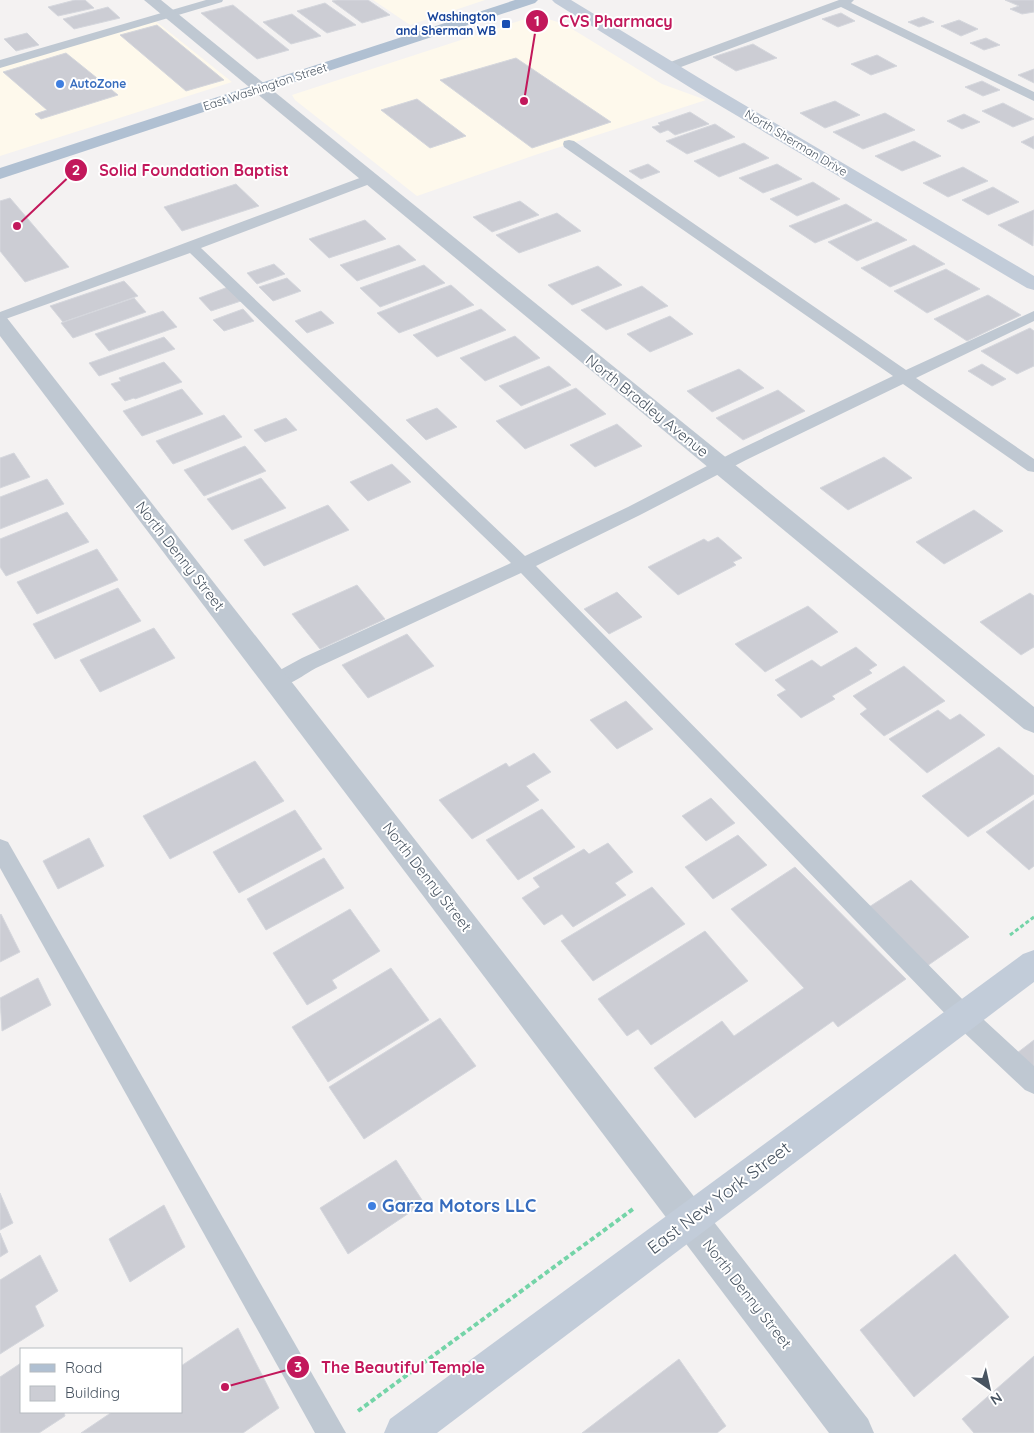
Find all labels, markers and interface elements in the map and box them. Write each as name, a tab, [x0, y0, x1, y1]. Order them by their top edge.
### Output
callout: CVS Pharmacy	[525, 6, 683, 37]
place label: Washington and Sherman WB	[396, 9, 496, 38]
text: 1	[534, 11, 540, 30]
text: CVS Pharmacy	[559, 11, 673, 31]
marker: Washington and Sherman WB	[500, 18, 512, 30]
street label: East Washington Street	[201, 59, 329, 114]
place label: AutoZone	[70, 76, 126, 91]
marker: AutoZone	[54, 78, 66, 90]
street label: North Sherman Drive	[742, 106, 850, 179]
callout: Solid Foundation Baptist	[64, 155, 298, 186]
text: 2	[72, 160, 80, 179]
text: Solid Foundation Baptist	[99, 160, 289, 180]
street label: North Bradley Avenue	[582, 350, 713, 461]
street label: North Denny Street	[132, 497, 229, 614]
street label: North Denny Street	[379, 818, 476, 935]
street label: East New York Street	[643, 1136, 795, 1259]
place label: Garza Motors LLC	[382, 1194, 536, 1217]
marker: Garza Motors LLC	[366, 1200, 378, 1212]
street label: North Denny Street	[699, 1235, 796, 1352]
legend	[20, 1348, 182, 1413]
callout: The Beautiful Temple	[286, 1352, 495, 1383]
text: 3	[294, 1357, 302, 1376]
text: The Beautiful Temple	[321, 1357, 485, 1377]
text: Road	[65, 1358, 102, 1377]
north arrow	[964, 1363, 1014, 1413]
text: Building	[65, 1383, 120, 1402]
text: N	[987, 1388, 1006, 1409]

